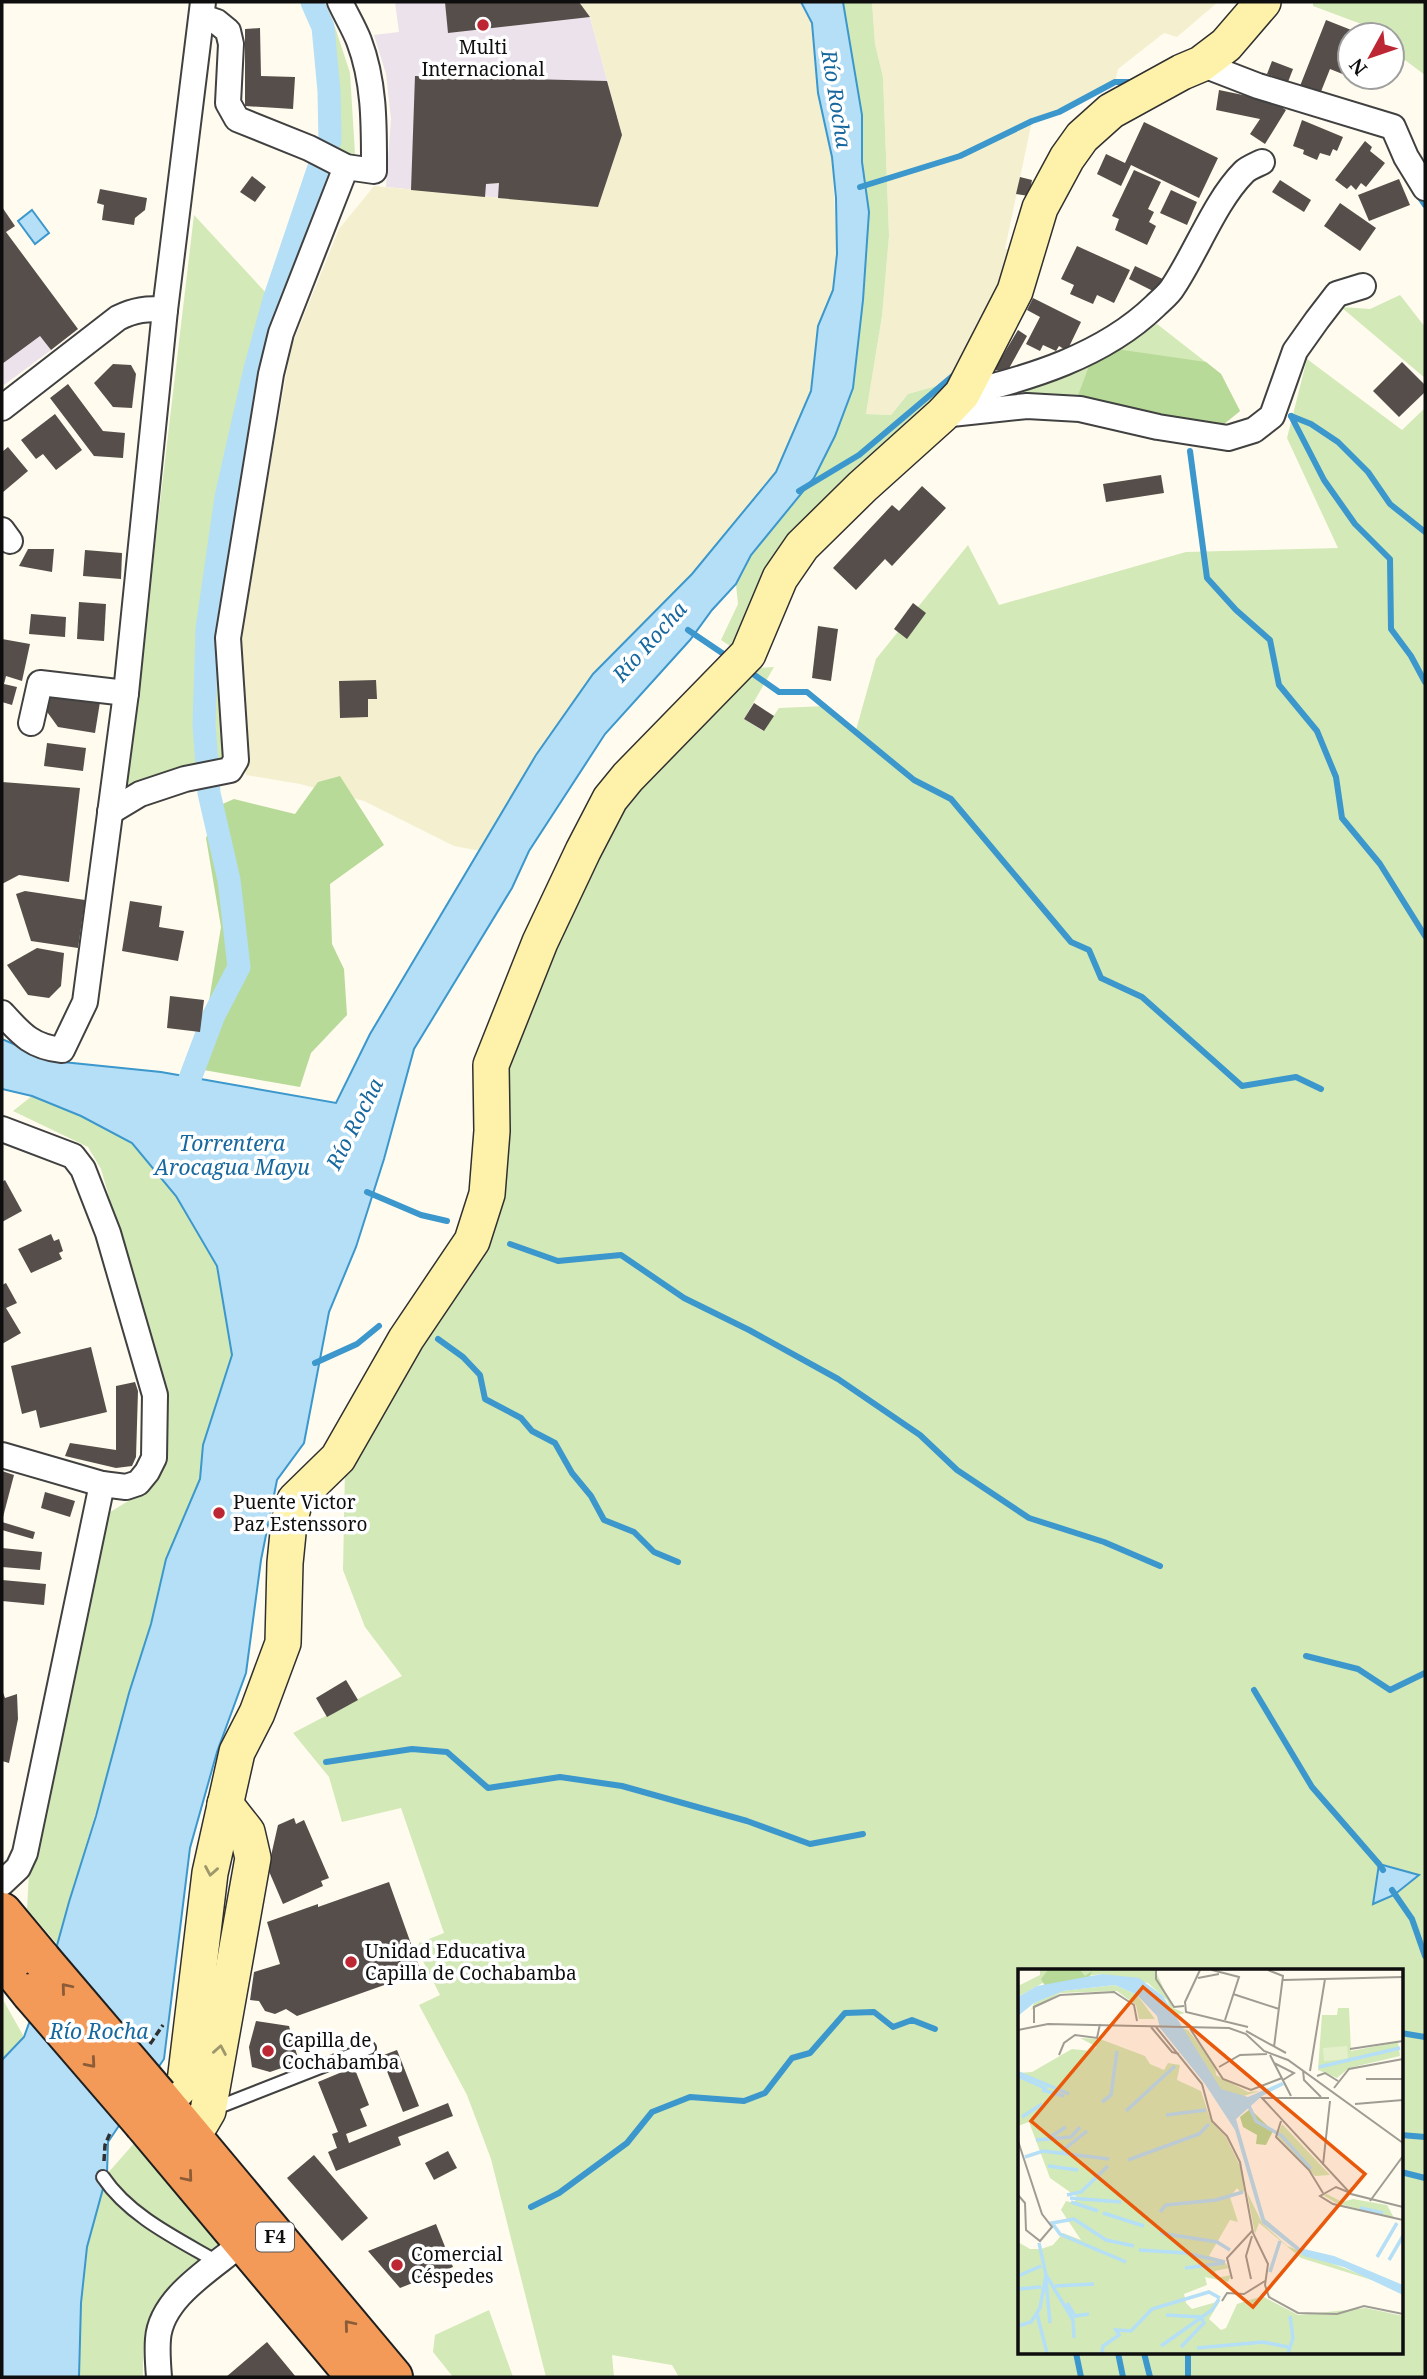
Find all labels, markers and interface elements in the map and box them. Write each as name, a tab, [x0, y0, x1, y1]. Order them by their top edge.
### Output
marker: Multi Internacional	[475, 17, 491, 33]
north arrow	[1336, 21, 1406, 91]
place label: Multi Internacional	[421, 34, 545, 82]
water label: Río Rocha	[815, 47, 859, 151]
text: N	[1343, 53, 1373, 81]
water label: Río Rocha	[605, 595, 693, 688]
water label: Río Rocha	[319, 1072, 389, 1175]
water label: Torrentera Arocagua Mayu	[152, 1129, 310, 1181]
place label: Puente Victor Paz Estenssoro	[233, 1489, 367, 1537]
marker: Puente Victor Paz Estenssoro	[211, 1505, 227, 1521]
one-way arrow	[204, 1865, 219, 1877]
place label: Unidad Educativa Capilla de Cochabamba	[365, 1938, 577, 1986]
marker: Unidad Educativa Capilla de Cochabamba	[343, 1954, 359, 1970]
inset map	[1018, 1969, 1402, 2354]
one-way arrow	[62, 1983, 74, 1996]
water label: Río Rocha	[49, 2017, 149, 2045]
place label: Capilla de Cochabamba	[282, 2027, 399, 2075]
marker: Capilla de Cochabamba	[260, 2043, 276, 2059]
one-way arrow	[211, 2044, 226, 2056]
one-way arrow	[83, 2055, 96, 2068]
one-way arrow	[180, 2168, 192, 2181]
road number: F4	[256, 2222, 294, 2252]
place label: Comercial Céspedes	[411, 2241, 503, 2289]
marker: Comercial Céspedes	[389, 2257, 405, 2273]
one-way arrow	[345, 2320, 357, 2333]

